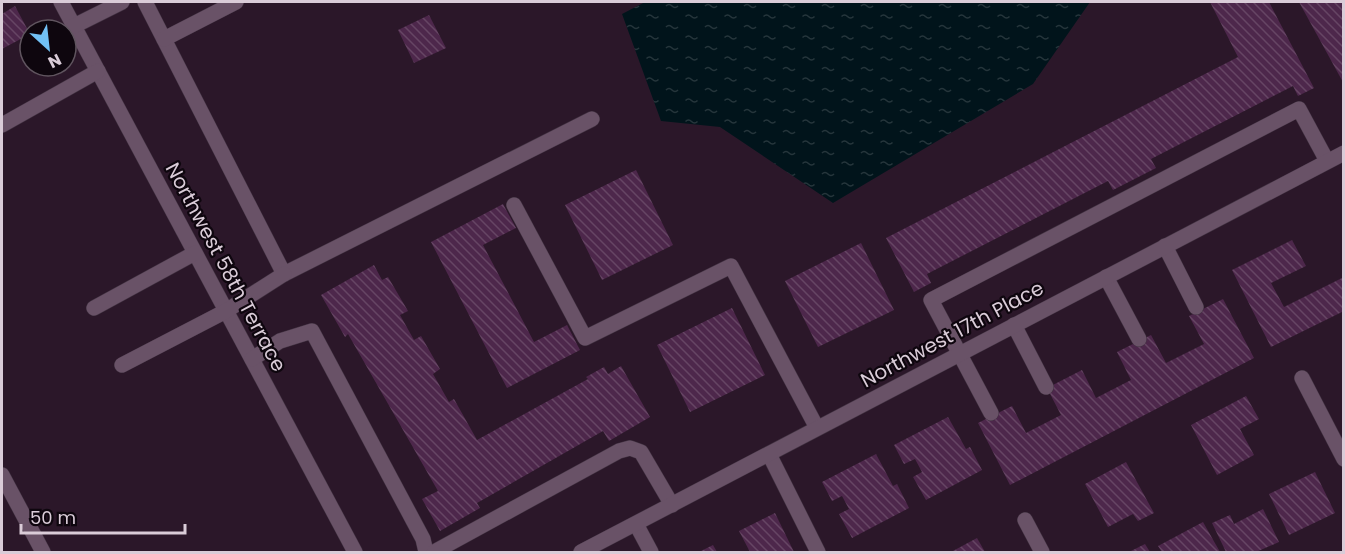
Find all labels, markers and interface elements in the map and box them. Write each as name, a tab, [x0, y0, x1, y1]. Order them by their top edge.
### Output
north arrow	[18, 18, 78, 78]
text: N	[44, 48, 65, 74]
street label: Northwest 58th Terrace	[159, 158, 293, 376]
street label: Northwest 17th Place	[856, 274, 1048, 394]
scale bar	[21, 497, 184, 535]
text: 50 m	[30, 505, 76, 530]

